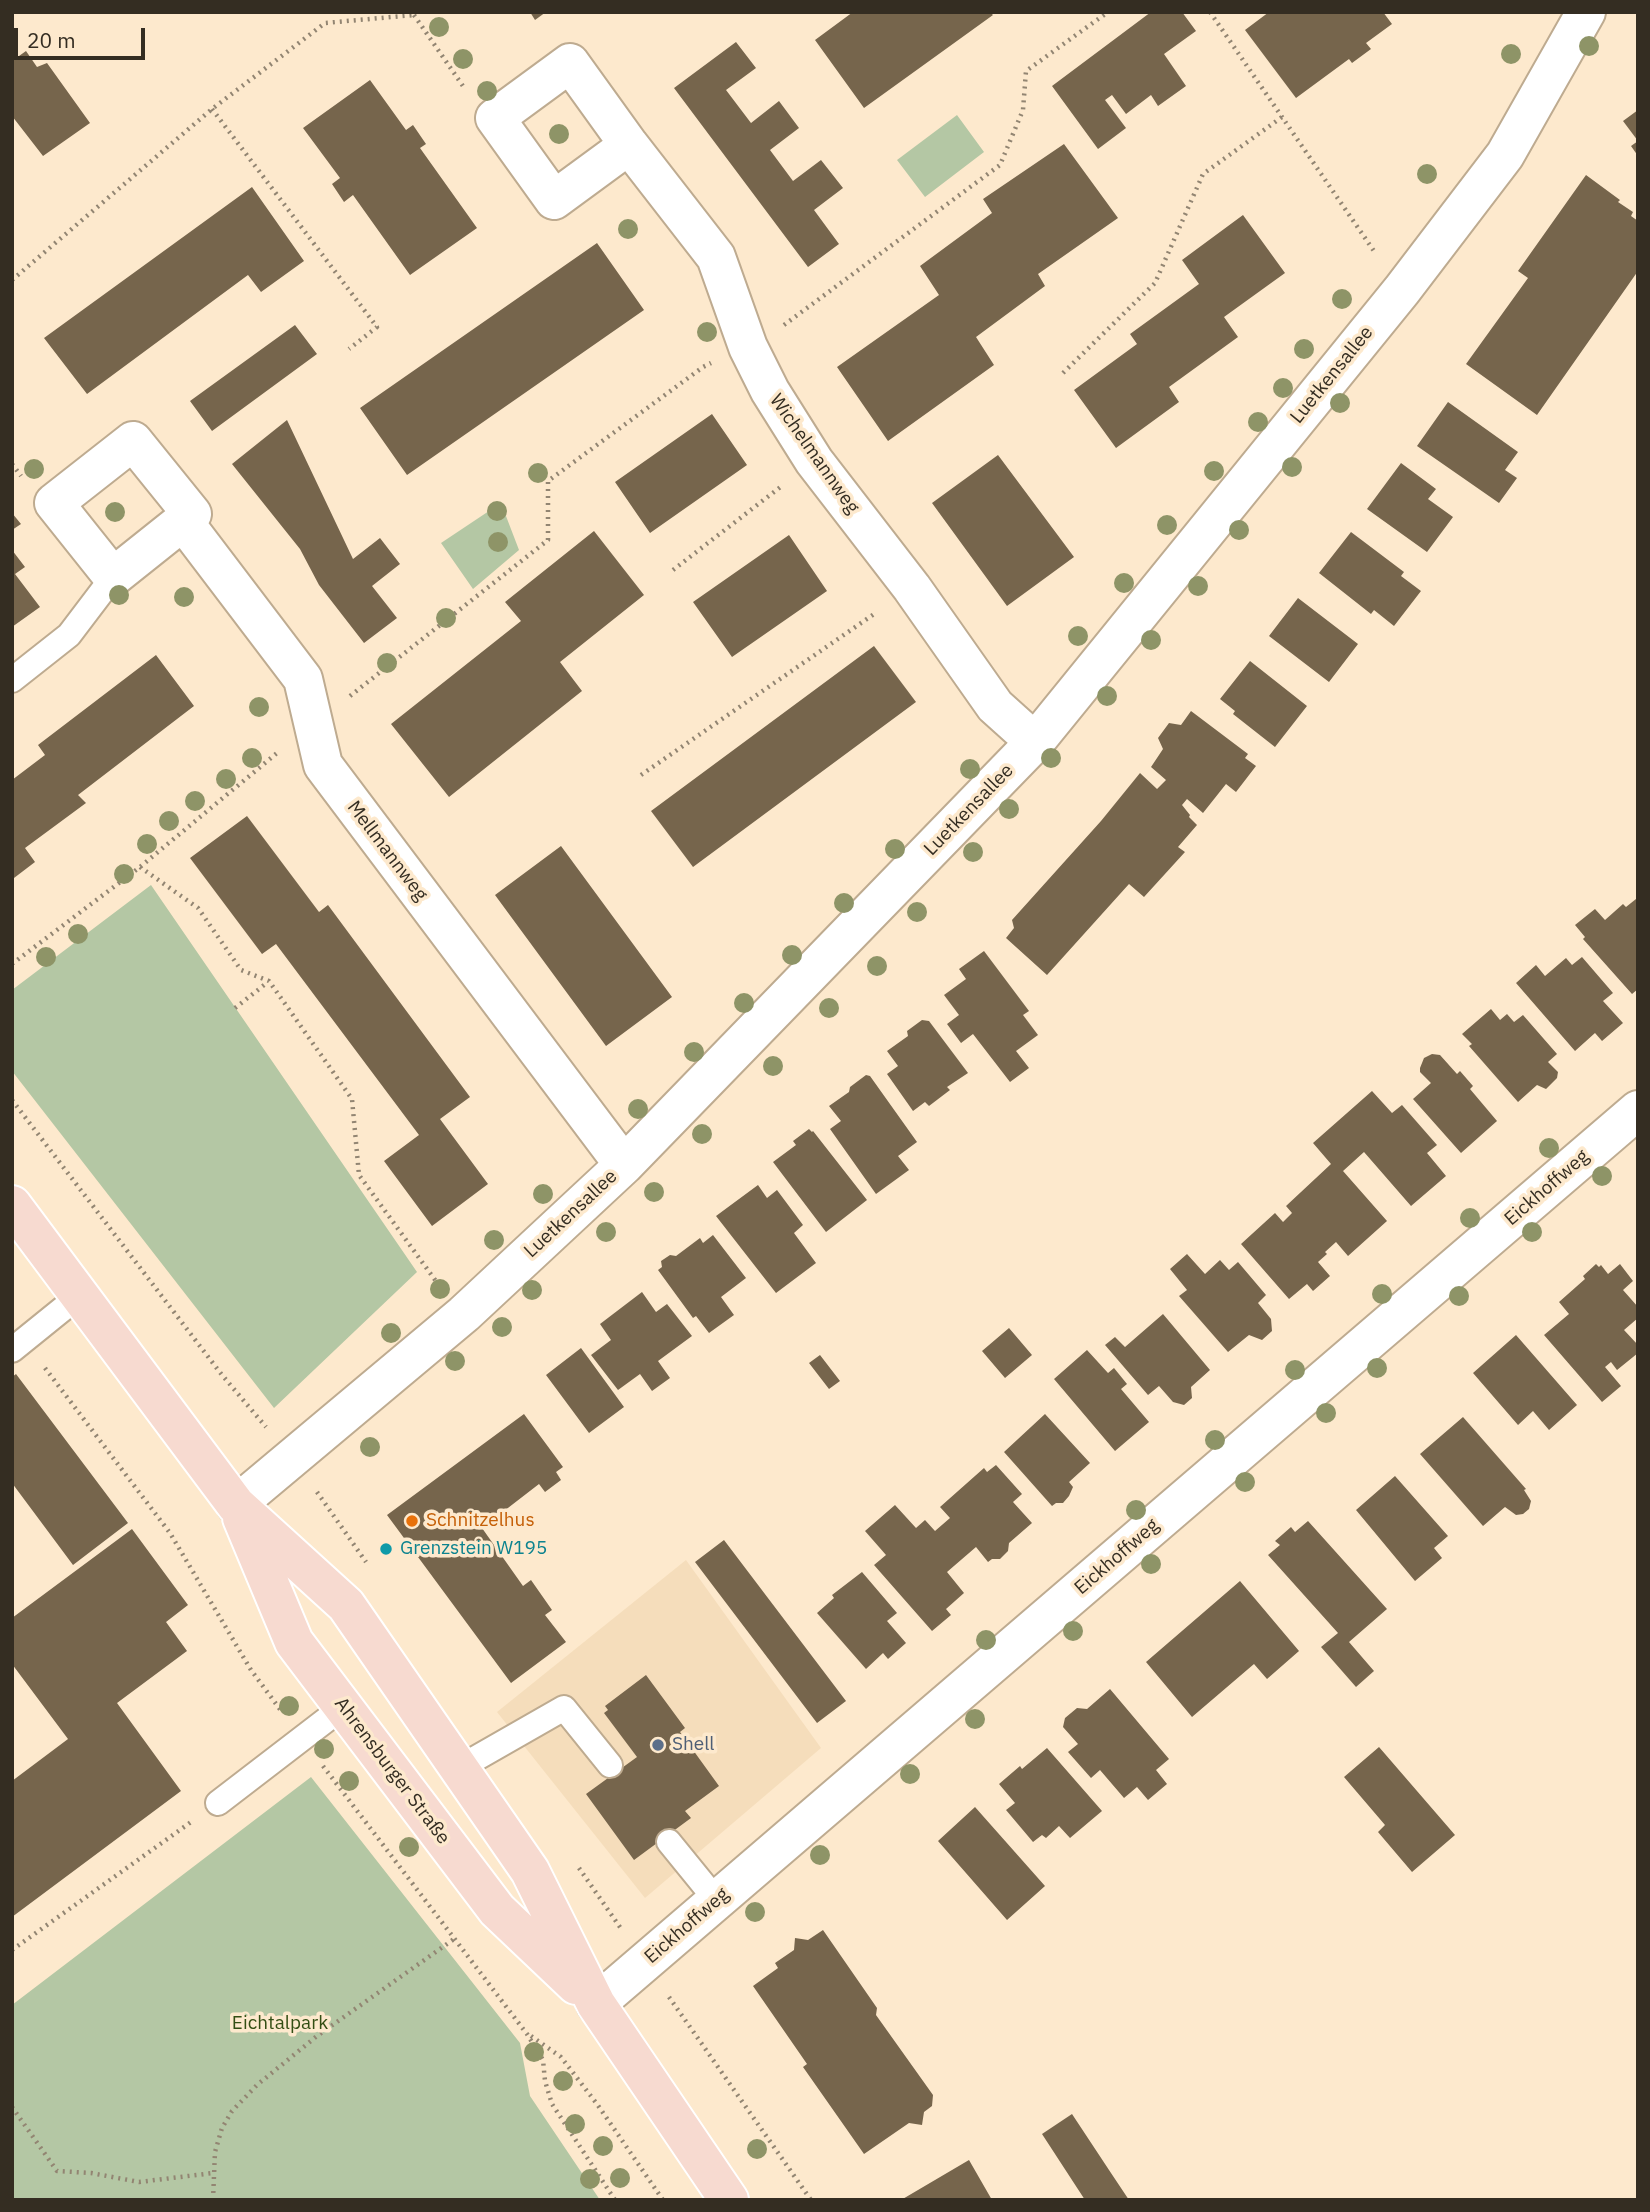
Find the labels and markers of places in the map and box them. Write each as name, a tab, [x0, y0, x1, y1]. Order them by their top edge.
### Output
place label: Schnitzelhus	[426, 1510, 535, 1532]
marker: Schnitzelhus	[404, 1513, 420, 1529]
place label: Grenzstein W195	[400, 1538, 547, 1560]
marker: Grenzstein W195	[378, 1541, 394, 1557]
place label: Shell	[672, 1734, 715, 1756]
marker: Shell	[650, 1737, 666, 1753]

